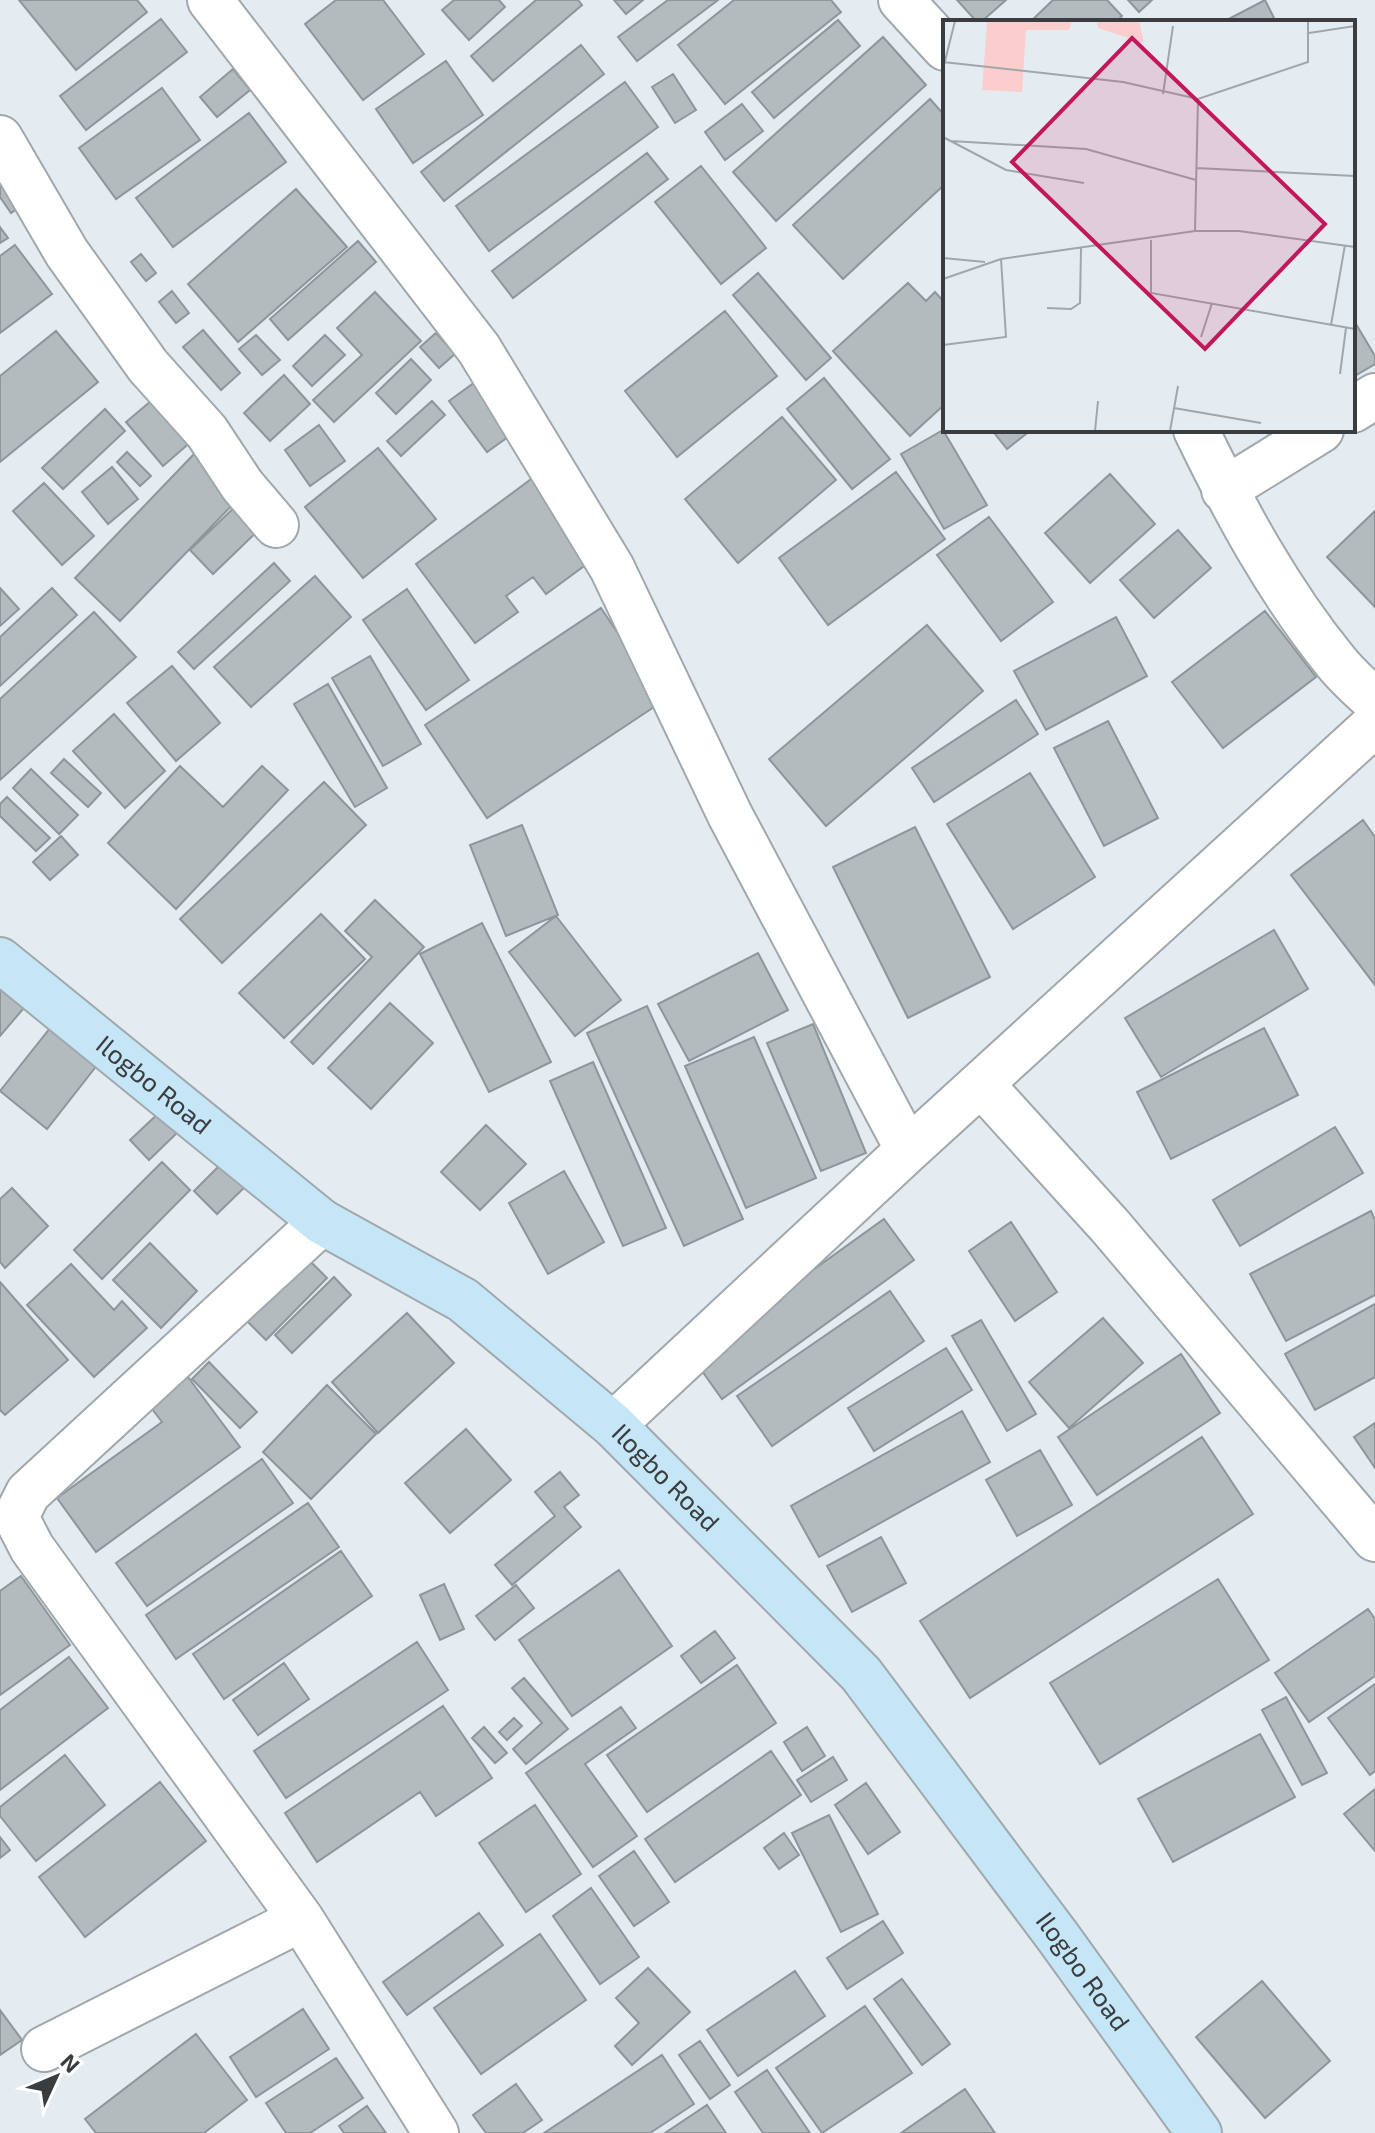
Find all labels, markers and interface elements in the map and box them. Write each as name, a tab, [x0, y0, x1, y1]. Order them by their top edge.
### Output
inset map	[943, 20, 1355, 432]
street label: Ilogbo Road	[91, 1028, 218, 1140]
street label: Ilogbo Road	[607, 1416, 727, 1537]
street label: Ilogbo Road	[1031, 1905, 1137, 2036]
north arrow	[16, 2037, 96, 2117]
text: N	[56, 2048, 86, 2077]

